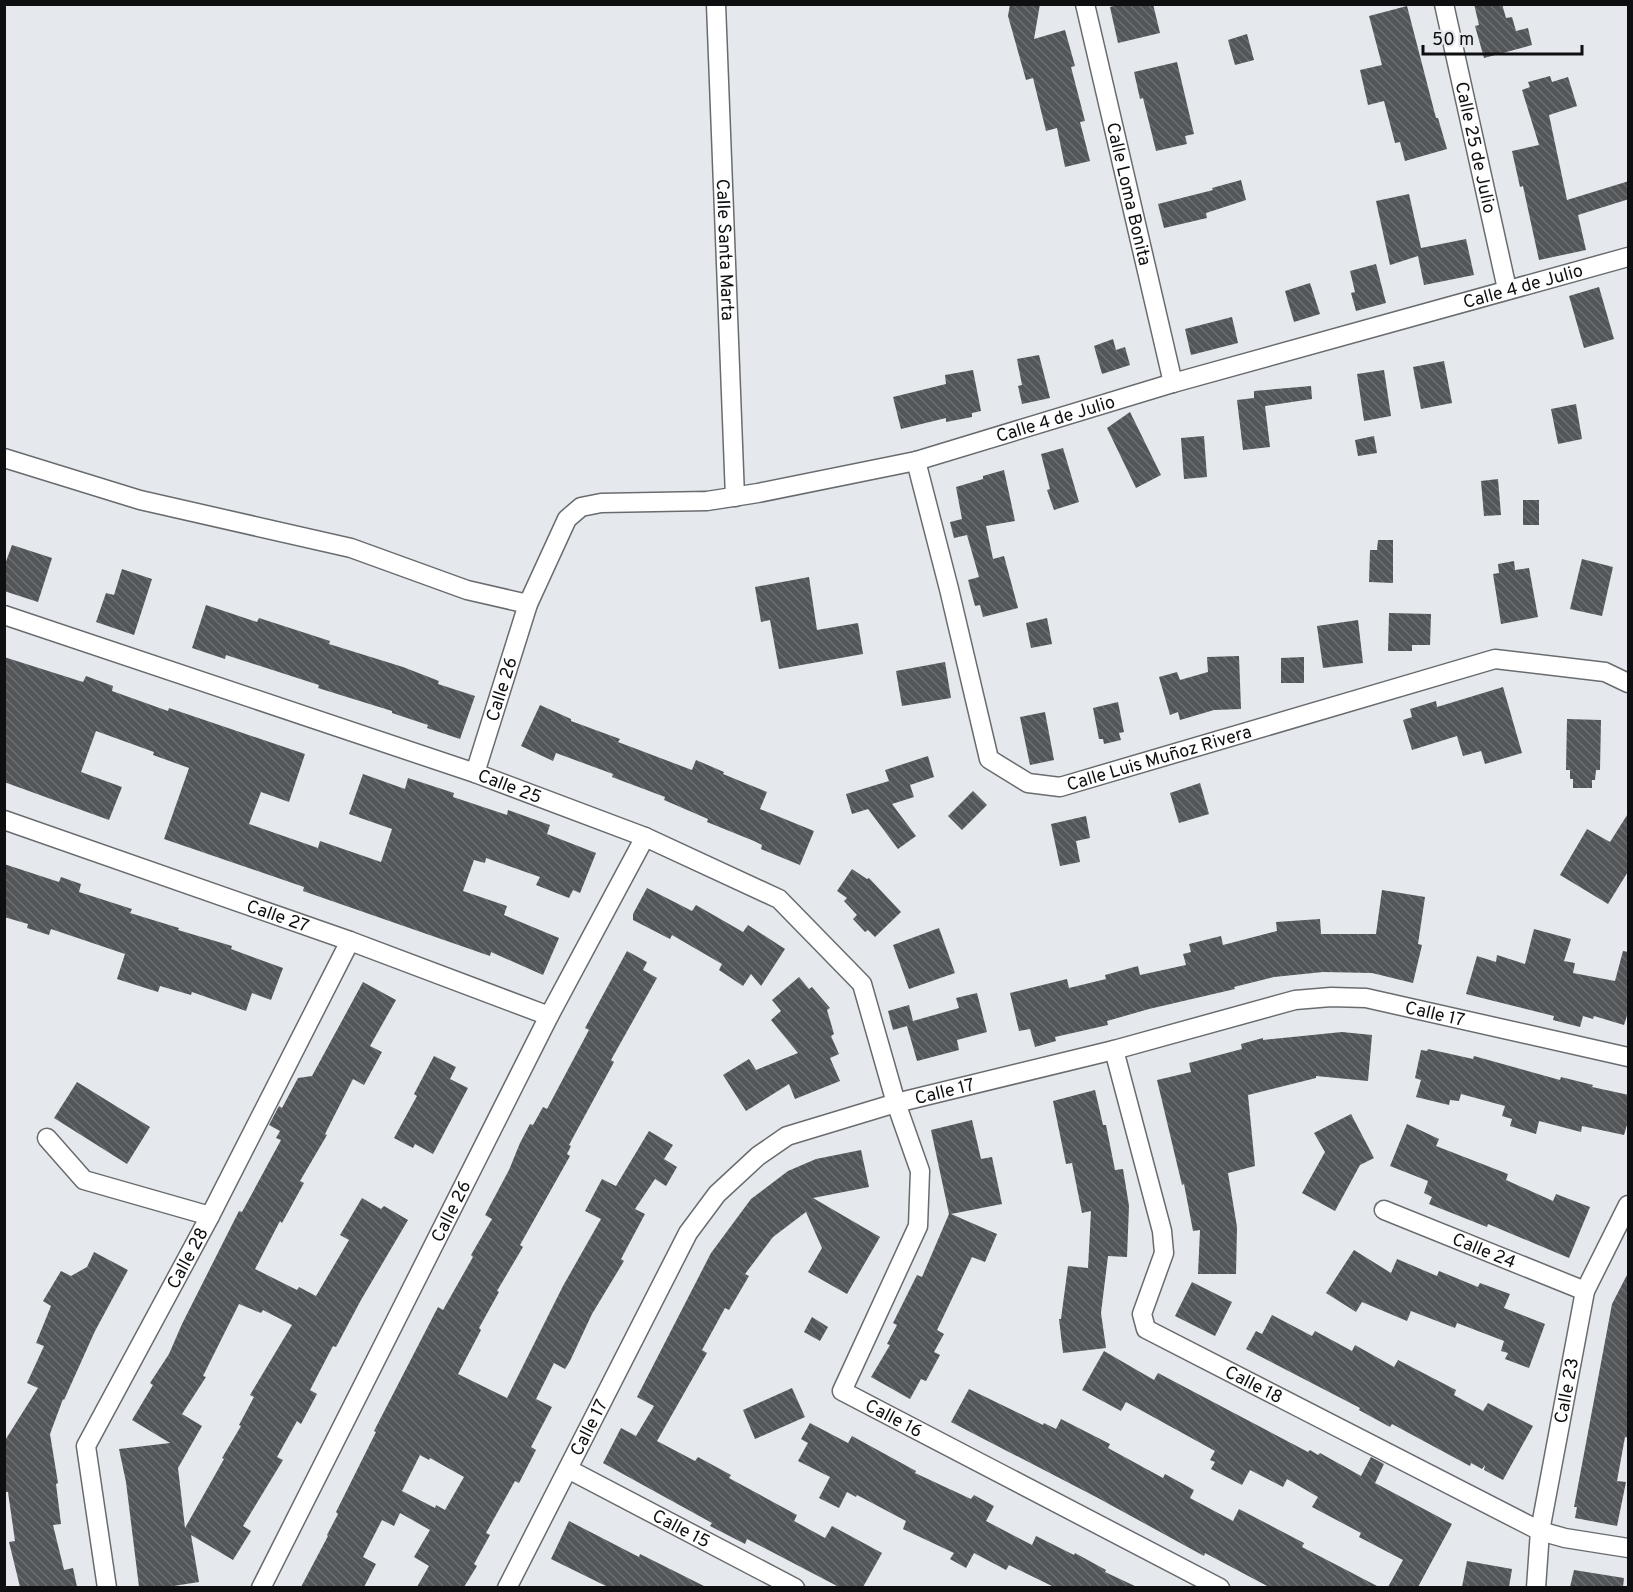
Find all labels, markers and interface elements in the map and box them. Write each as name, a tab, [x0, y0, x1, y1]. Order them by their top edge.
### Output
scale bar	[1423, 18, 1582, 56]
text: 50 m	[1432, 29, 1474, 52]
street label: Calle 25 de Julio	[1449, 80, 1500, 216]
street label: Calle Loma Bonita	[1100, 120, 1155, 268]
street label: Calle Santa Marta	[710, 178, 738, 321]
street label: Calle 4 de Julio	[1461, 260, 1586, 315]
street label: Calle 4 de Julio	[994, 391, 1118, 449]
street label: Calle 26	[482, 654, 524, 725]
street label: Calle Luis Muñoz Rivera	[1064, 721, 1255, 797]
street label: Calle 25	[474, 765, 545, 810]
street label: Calle 27	[243, 896, 312, 939]
street label: Calle 17	[1403, 997, 1467, 1033]
street label: Calle 17	[913, 1074, 977, 1111]
street label: Calle 26	[427, 1177, 477, 1247]
street label: Calle 28	[163, 1224, 215, 1294]
street label: Calle 24	[1448, 1229, 1519, 1275]
street label: Calle 23	[1550, 1356, 1585, 1426]
street label: Calle 18	[1220, 1361, 1286, 1410]
street label: Calle 16	[860, 1395, 926, 1444]
street label: Calle 17	[566, 1396, 614, 1461]
street label: Calle 15	[648, 1505, 714, 1554]

